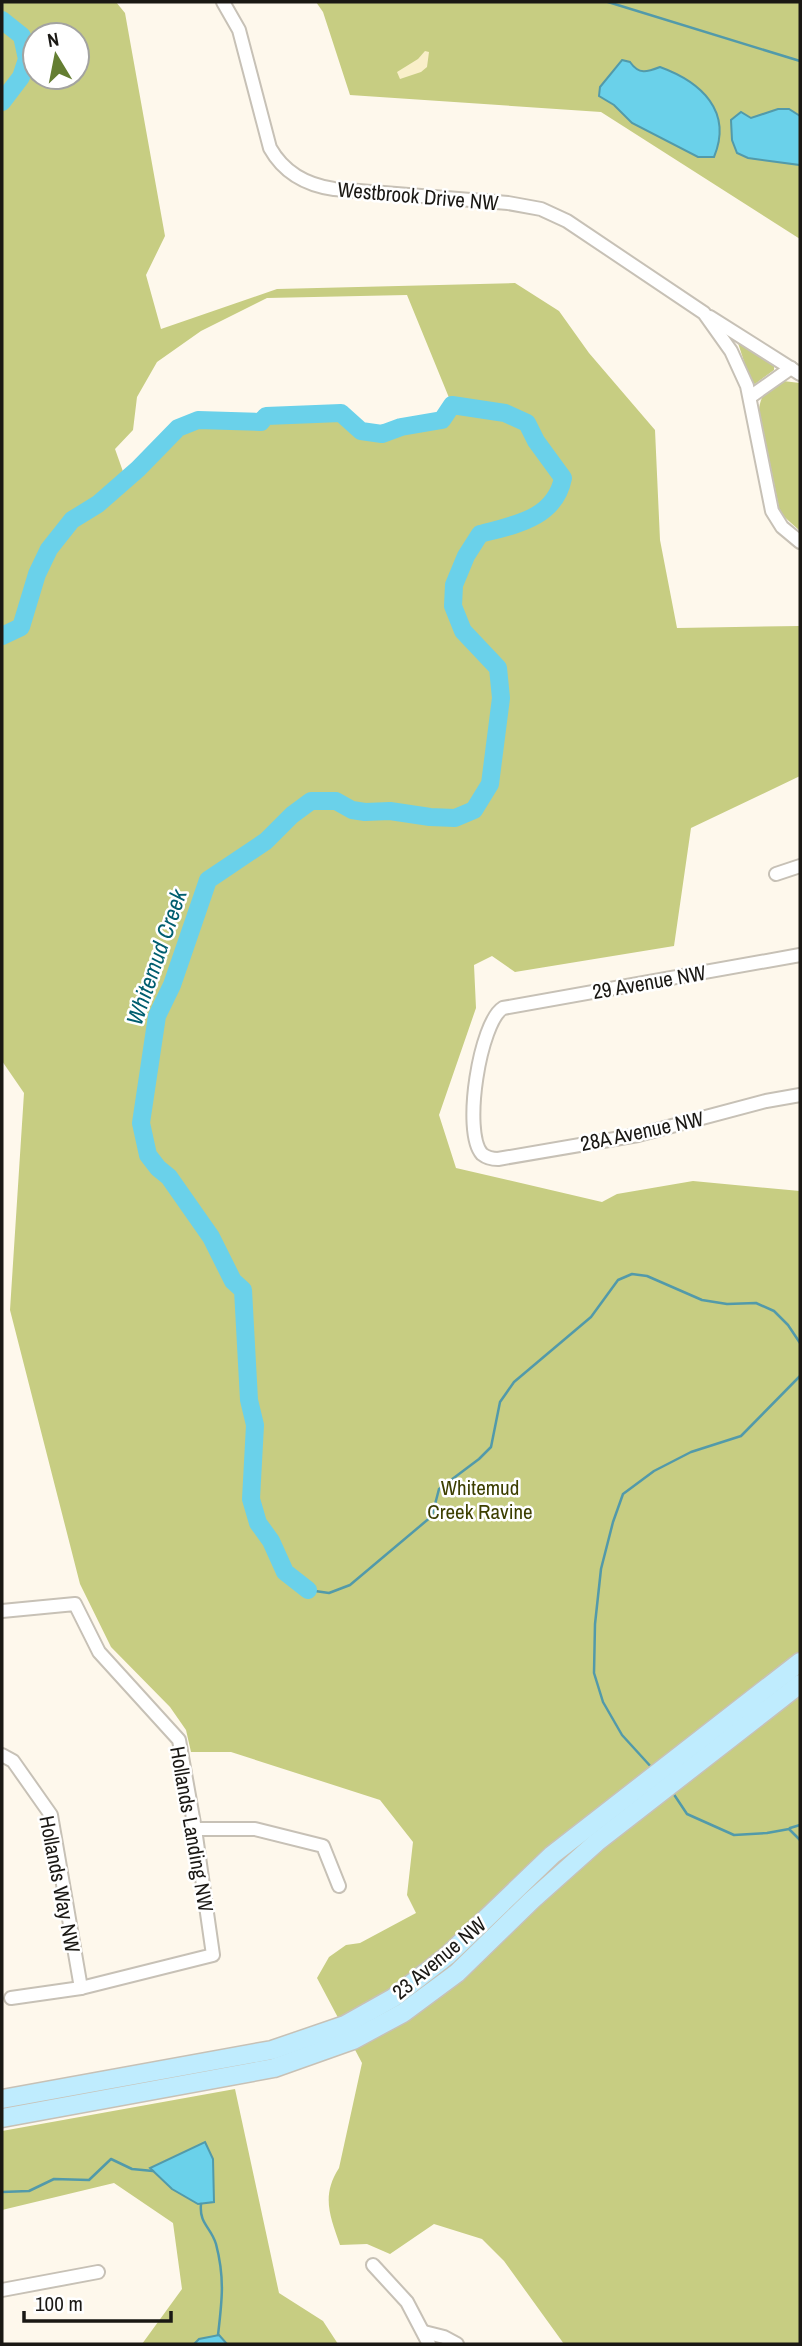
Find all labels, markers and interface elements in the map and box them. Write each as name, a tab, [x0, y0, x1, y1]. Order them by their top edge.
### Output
north arrow	[21, 21, 91, 91]
text: N	[45, 25, 61, 53]
street label: Westbrook Drive NW	[336, 175, 500, 218]
water label: Whitemud Creek	[118, 884, 194, 1029]
street label: 29 Avenue NW	[590, 958, 709, 1006]
street label: 28A Avenue NW	[578, 1104, 707, 1158]
park label: Whitemud Creek Ravine	[427, 1473, 533, 1526]
street label: Hollands Landing NW	[163, 1744, 221, 1915]
street label: Hollands Way NW	[32, 1813, 88, 1956]
street label: 23 Avenue NW	[386, 1910, 493, 2006]
scale bar	[24, 2280, 172, 2324]
text: 100 m	[35, 2289, 83, 2318]

